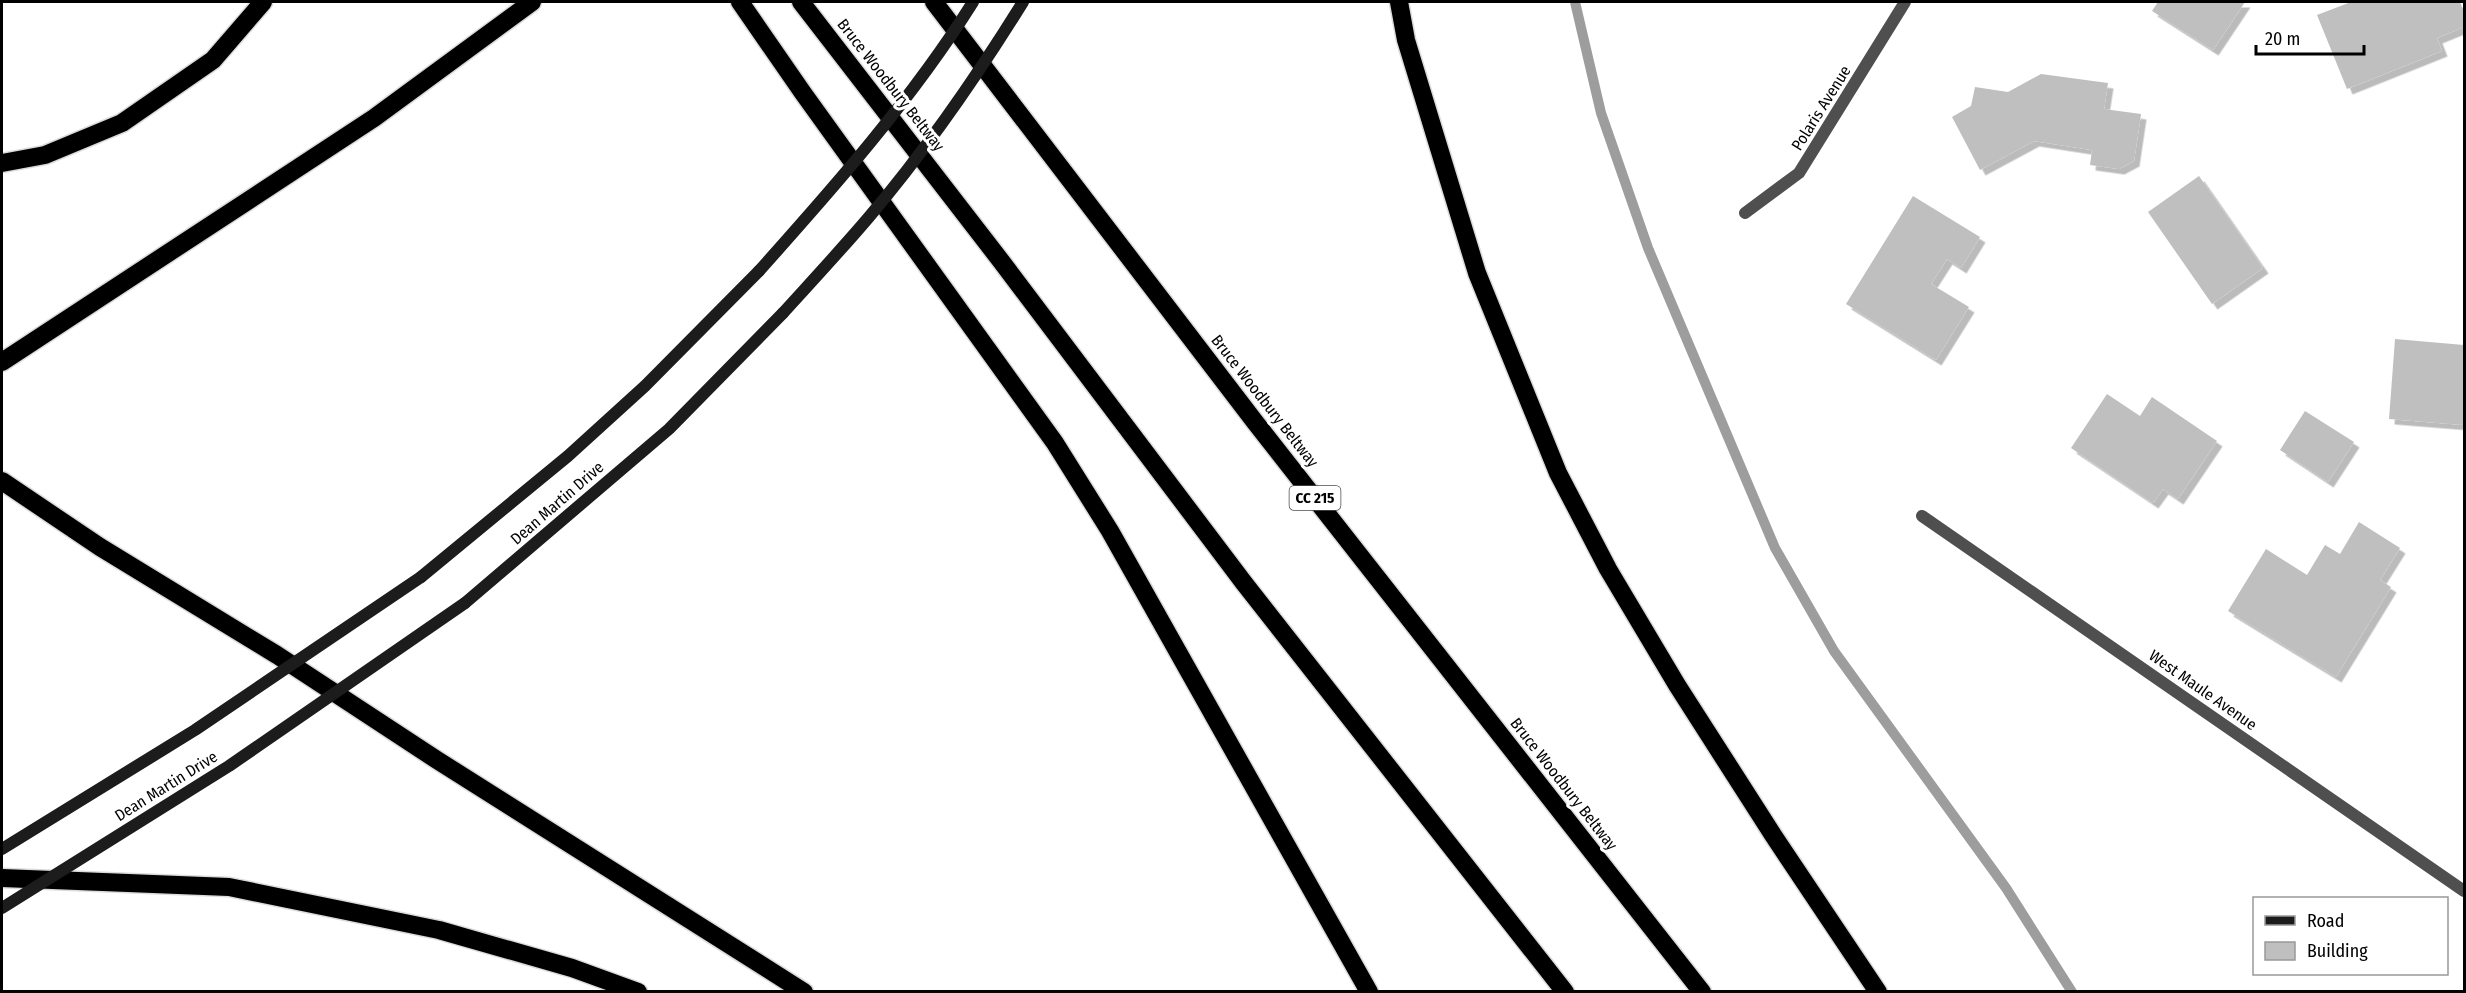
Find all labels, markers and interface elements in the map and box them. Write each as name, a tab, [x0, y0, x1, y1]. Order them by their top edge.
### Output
street label: Bruce Woodbury Beltway	[833, 15, 949, 156]
scale bar	[2256, 18, 2364, 56]
text: 20 m	[2265, 28, 2300, 50]
street label: Polaris Avenue	[1787, 62, 1855, 154]
street label: Bruce Woodbury Beltway	[1207, 331, 1323, 472]
street label: Dean Martin Drive	[507, 457, 608, 549]
road number: CC 215	[1290, 486, 1340, 510]
street label: West Maule Avenue	[2146, 646, 2261, 734]
street label: Bruce Woodbury Beltway	[1506, 714, 1622, 855]
street label: Dean Martin Drive	[111, 747, 221, 825]
legend	[2253, 897, 2448, 975]
text: Road	[2307, 910, 2344, 932]
text: Building	[2307, 940, 2368, 962]

